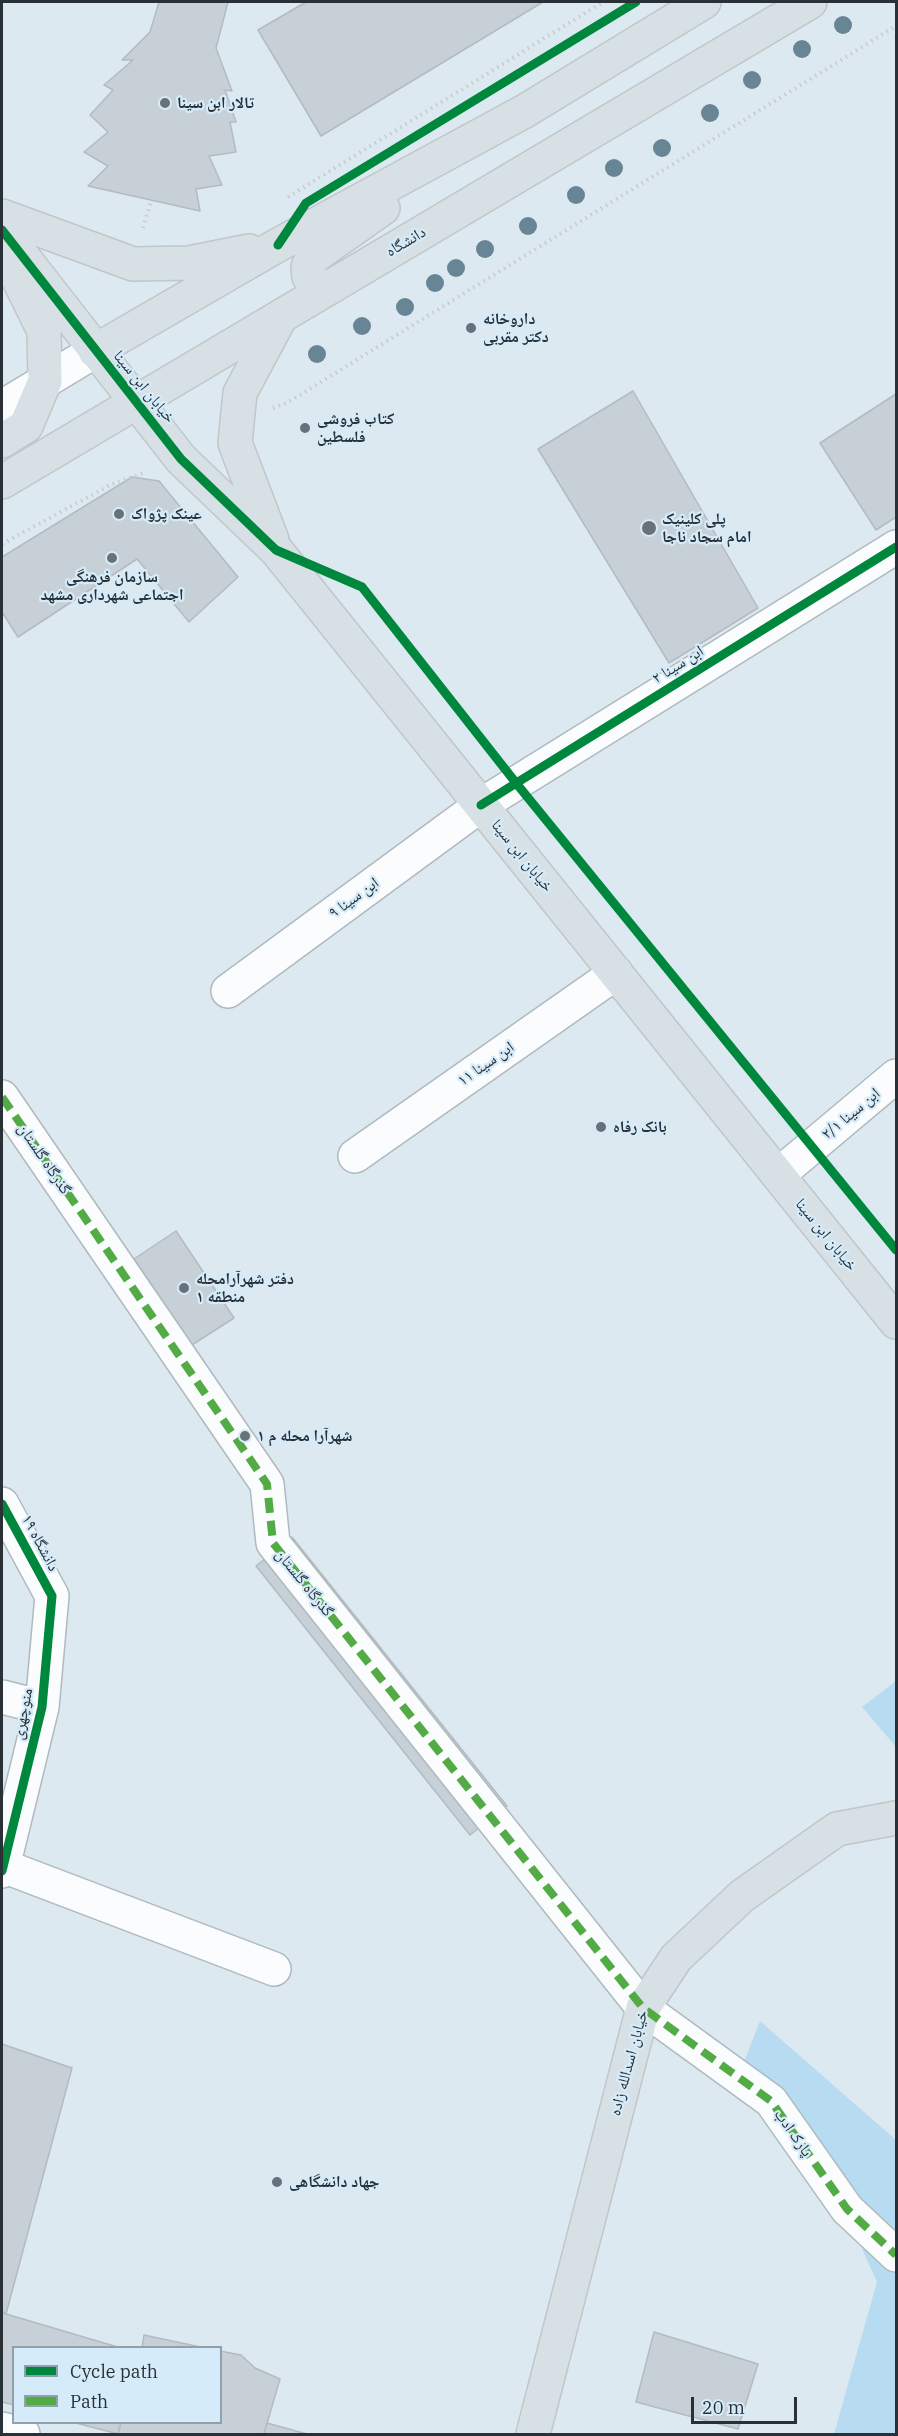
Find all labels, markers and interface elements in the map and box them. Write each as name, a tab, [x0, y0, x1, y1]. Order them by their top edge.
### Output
place label: تالار ابن سینا	[177, 93, 254, 113]
marker: تالار ابن سینا	[158, 96, 172, 110]
street label: دانشگاه	[382, 223, 430, 261]
place label: داروخانه دکتر مقربی	[483, 309, 549, 347]
marker: داروخانه دکتر مقربی	[464, 321, 478, 335]
street label: خیابان ابن سینا	[109, 347, 179, 427]
place label: کتاب فروشی فلسطین	[317, 409, 394, 447]
marker: کتاب فروشی فلسطین	[298, 421, 312, 435]
place label: عینک پژواک	[131, 504, 202, 524]
marker: عینک پژواک	[112, 507, 126, 521]
place label: پلی کلینیک امام سجاد ناجا	[662, 509, 751, 547]
marker: پلی کلینیک امام سجاد ناجا	[640, 519, 658, 537]
marker: سازمان فرهنگی اجتماعی شهرداری مشهد	[105, 551, 119, 565]
place label: سازمان فرهنگی اجتماعی شهرداری مشهد	[40, 567, 184, 605]
street label: ابن سینا ۲	[649, 642, 707, 688]
street label: خیابان ابن سینا	[487, 816, 557, 896]
street label: ابن سینا ۹	[325, 873, 383, 923]
street label: ابن سینا ۱۱	[454, 1038, 518, 1090]
street label: ابن سینا ۲/۱	[818, 1084, 884, 1144]
place label: بانک رفاه	[613, 1117, 667, 1137]
street label: گذرگاه گلستان	[13, 1120, 75, 1198]
marker: بانک رفاه	[594, 1120, 608, 1134]
street label: خیابان ابن سینا	[791, 1195, 861, 1275]
place label: دفتر شهرآرامحله منطقه ۱	[196, 1269, 294, 1307]
marker: دفتر شهرآرامحله منطقه ۱	[177, 1281, 191, 1295]
place label: شهرآرا محله م ۱	[257, 1426, 352, 1446]
marker: شهرآرا محله م ۱	[238, 1429, 252, 1443]
street label: دانشگاه ۱۹	[17, 1511, 63, 1575]
street label: گذرگاه گلستان	[271, 1545, 337, 1621]
street label: منوچهری	[9, 1687, 37, 1741]
street label: خیابان اسدالله زاده	[606, 2008, 652, 2118]
street label: پارک ادب	[770, 2105, 816, 2161]
place label: جهاد دانشگاهی	[289, 2172, 379, 2192]
marker: جهاد دانشگاهی	[270, 2175, 284, 2189]
legend	[12, 2346, 222, 2424]
text: Cycle path	[70, 2360, 158, 2383]
scale bar	[694, 2385, 800, 2423]
text: Path	[70, 2390, 108, 2413]
text: 20 m	[702, 2396, 745, 2419]

